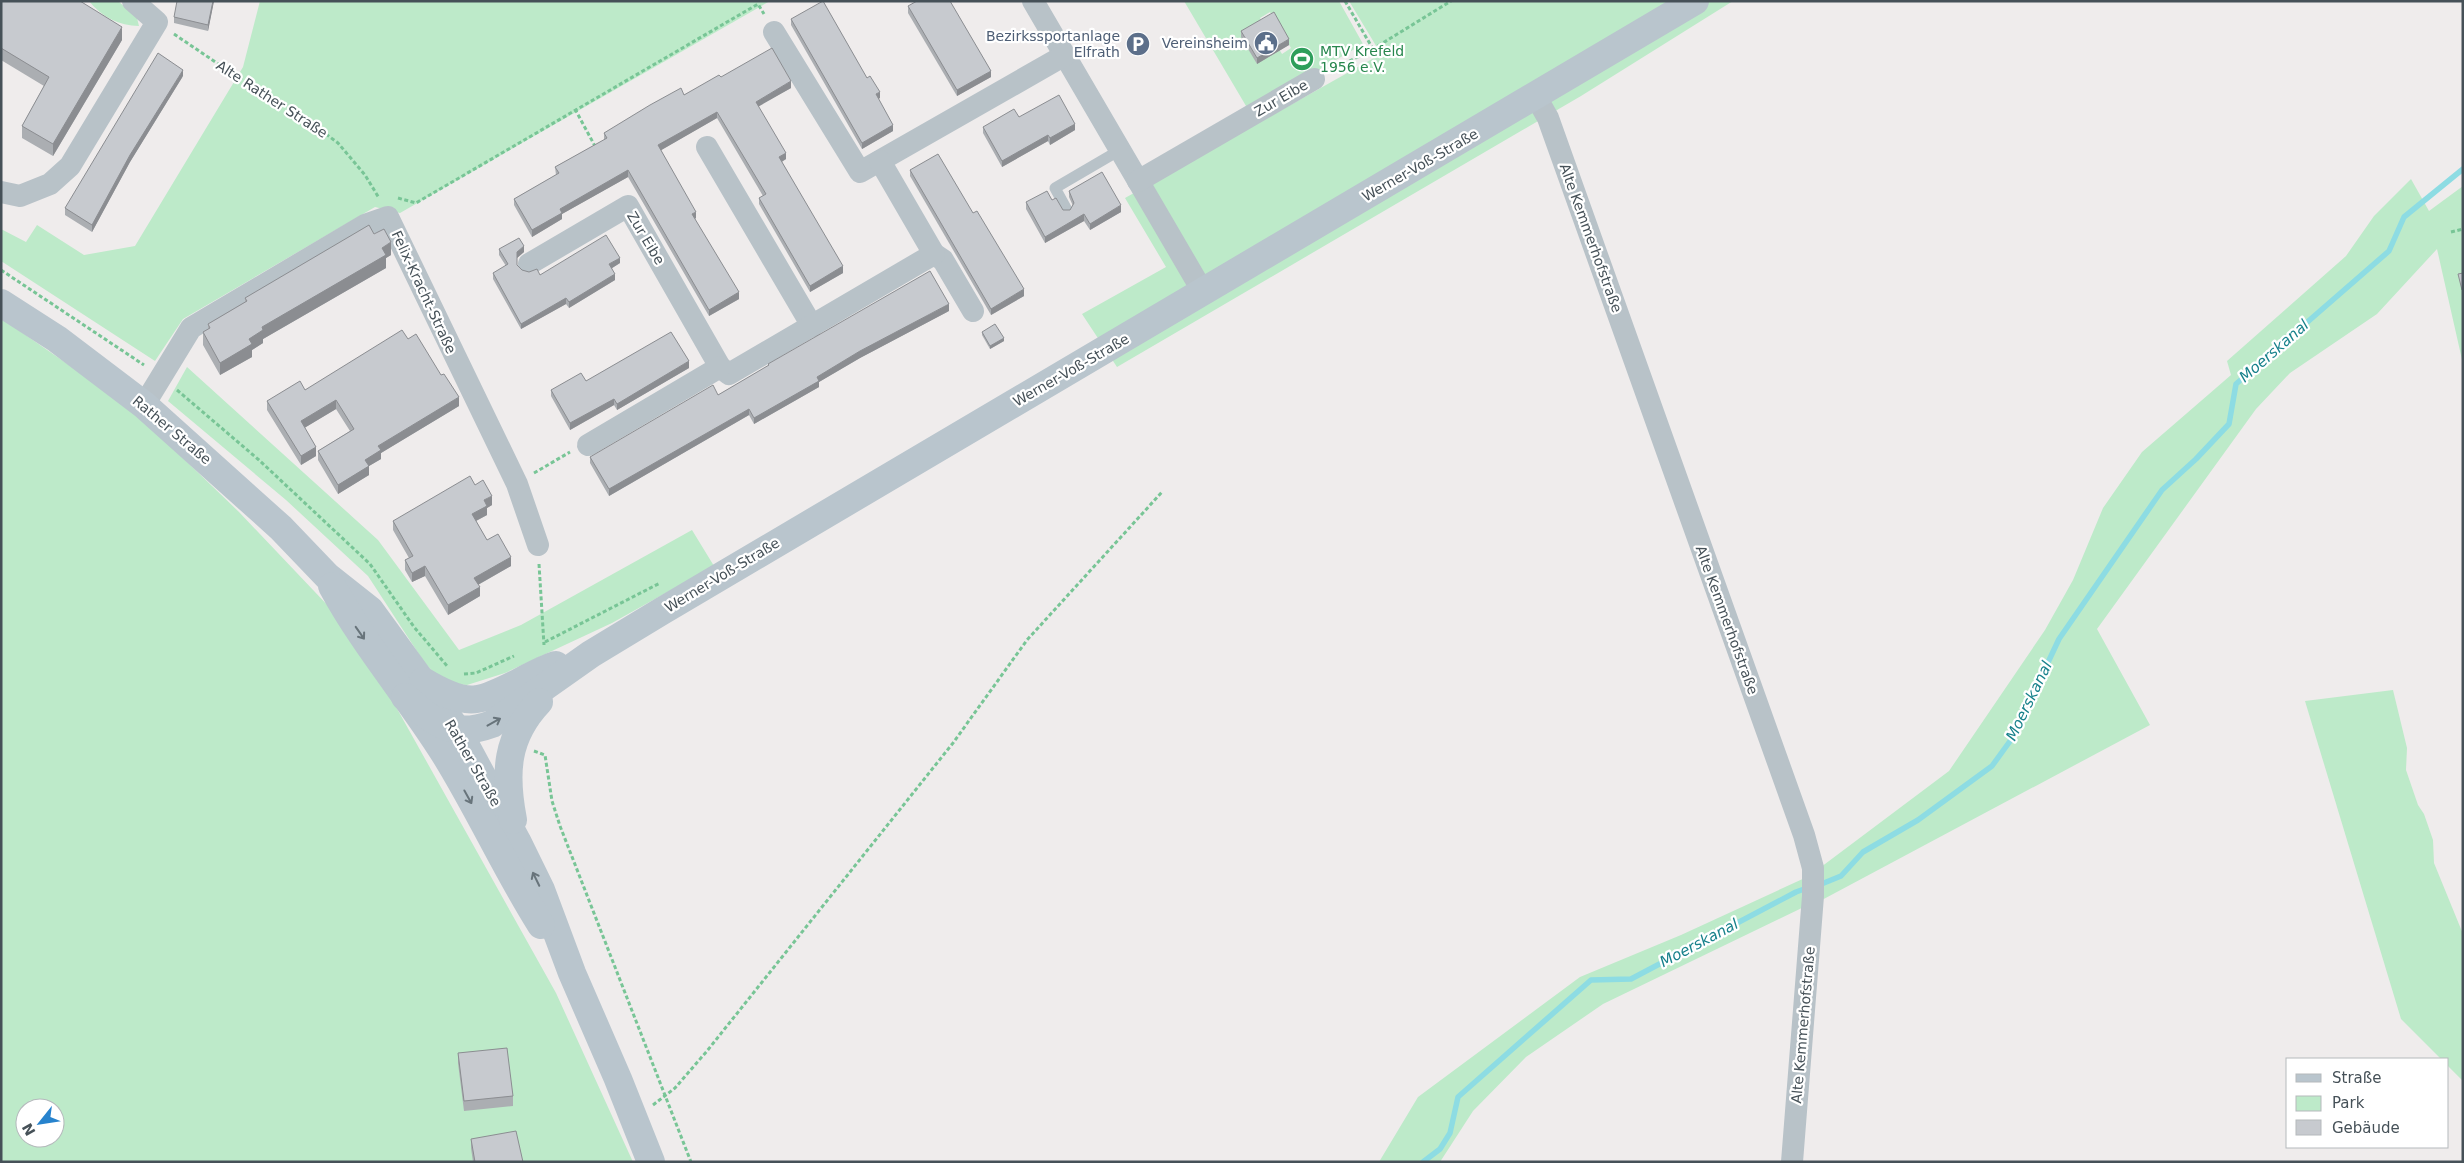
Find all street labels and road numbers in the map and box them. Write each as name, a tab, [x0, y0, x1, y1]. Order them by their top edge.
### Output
street label: Alte Rather Straße	[213, 57, 331, 141]
street label: Zur Eibe	[1251, 76, 1311, 120]
street label: Werner-Voß-Straße	[1359, 125, 1481, 205]
street label: Alte Kemmerhofstraße	[1557, 161, 1625, 315]
street label: Zur Eibe	[624, 209, 668, 267]
street label: Felix-Kracht-Straße	[388, 228, 460, 356]
street label: Werner-Voß-Straße	[1010, 330, 1132, 410]
street label: Rather Straße	[130, 393, 214, 467]
street label: Werner-Voß-Straße	[662, 534, 782, 616]
street label: Alte Kemmerhofstraße	[1693, 543, 1761, 697]
street label: Rather Straße	[442, 717, 504, 809]
street label: Alte Kemmerhofstraße	[1788, 946, 1818, 1104]

